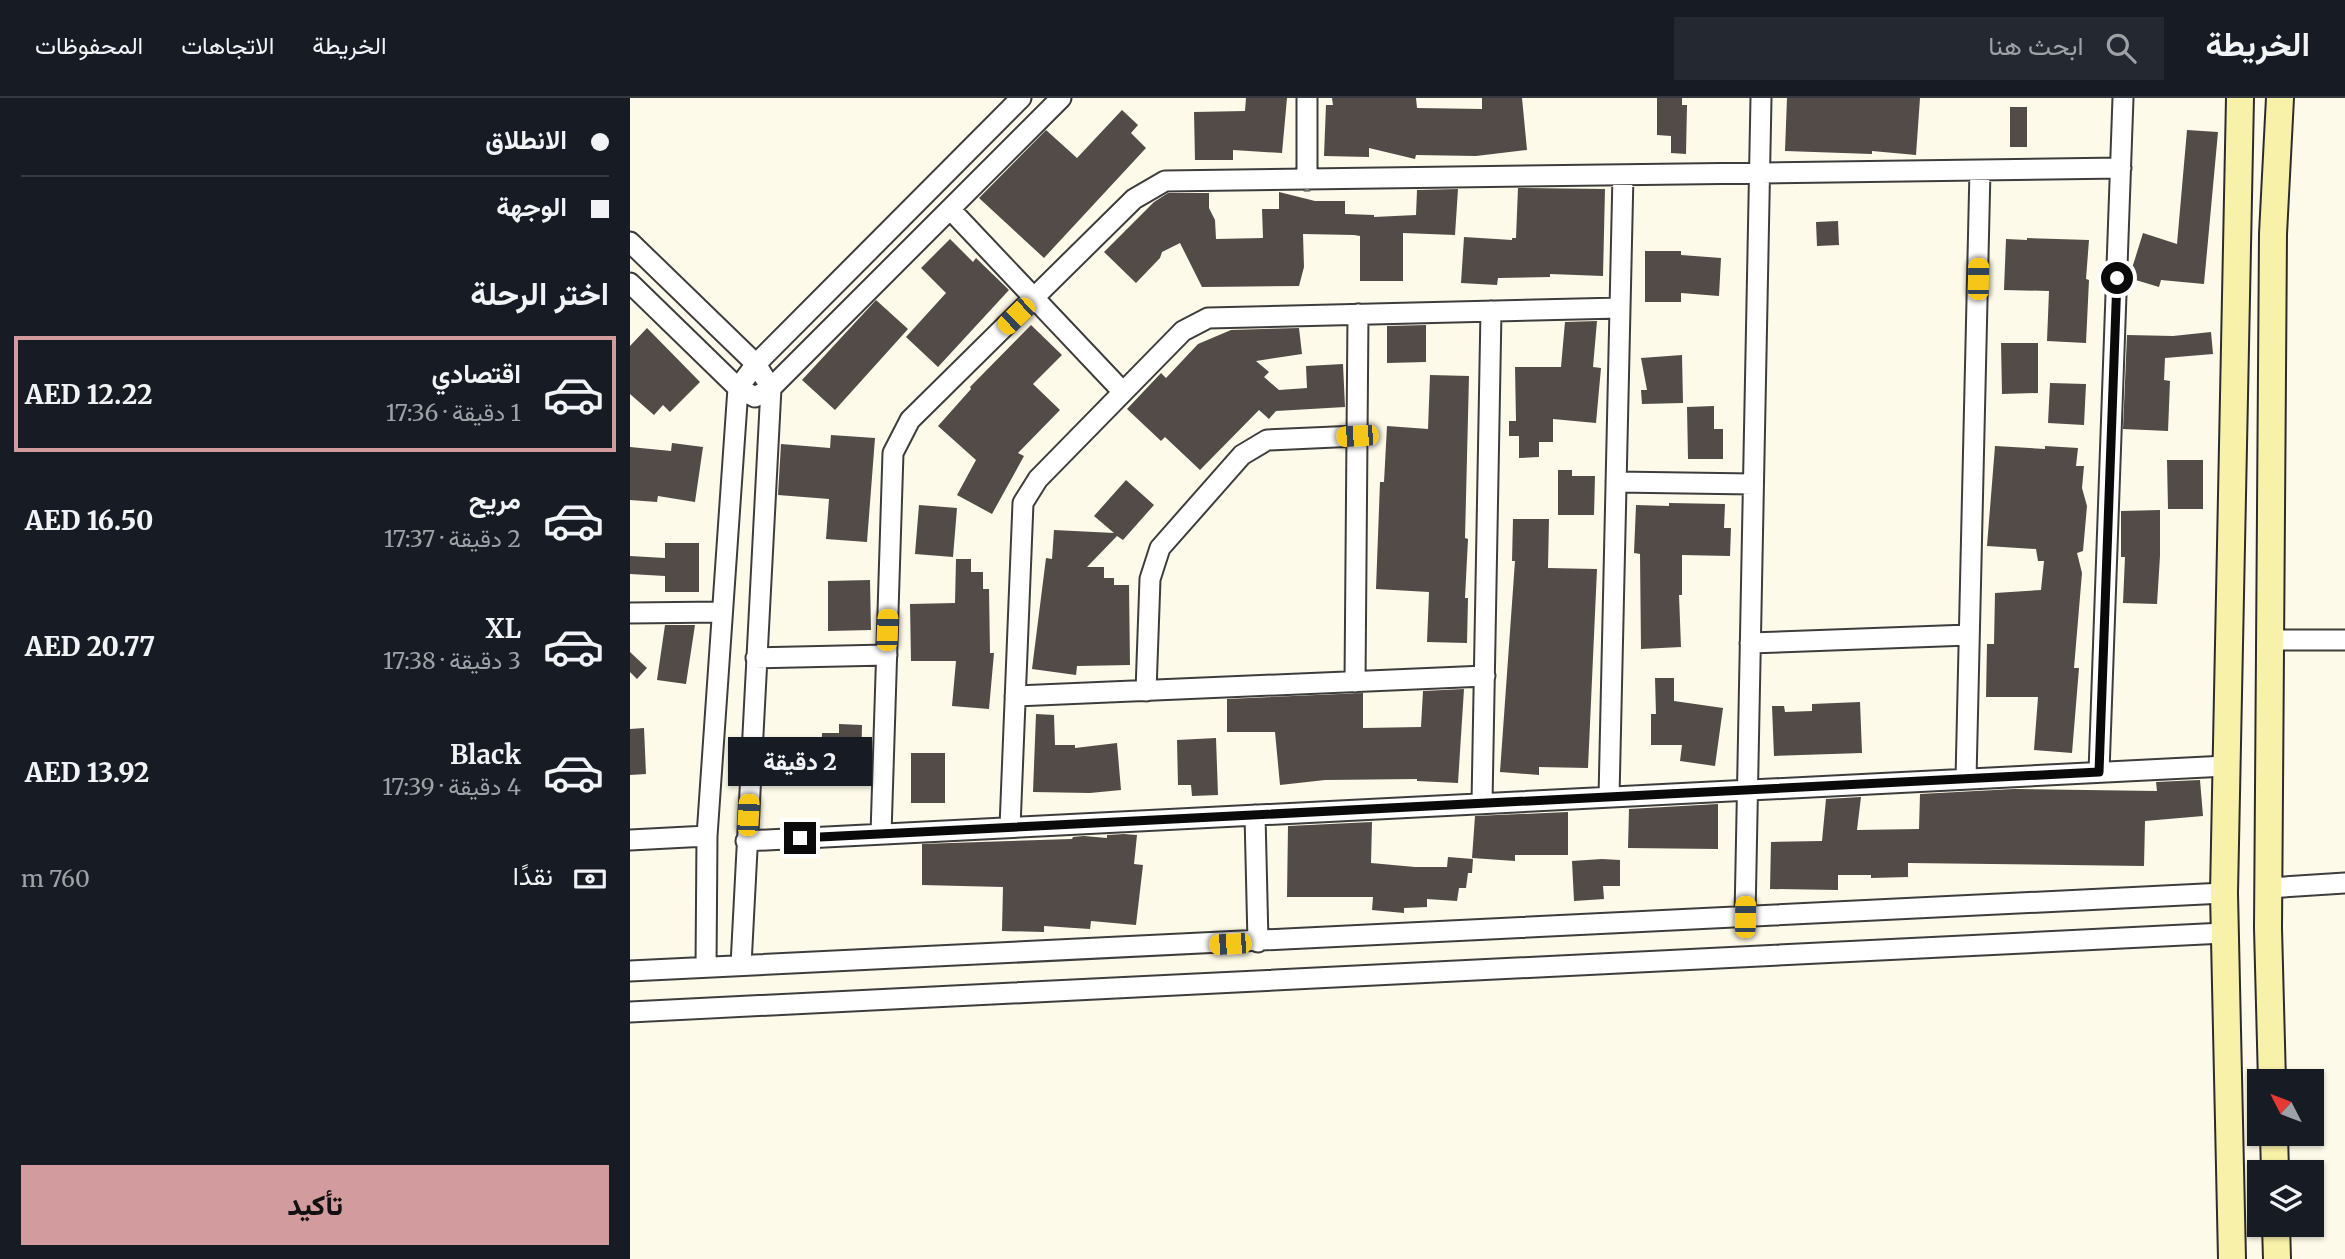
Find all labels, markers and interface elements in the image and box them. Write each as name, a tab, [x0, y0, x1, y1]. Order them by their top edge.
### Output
search box	[1674, 17, 2164, 80]
text: الخريطة	[2206, 24, 2310, 65]
text: ابحث هنا	[1988, 29, 2084, 62]
icon: search	[2102, 29, 2140, 67]
text: المحفوظات	[35, 30, 143, 61]
text: الاتجاهات	[181, 30, 274, 61]
text: الخريطة	[312, 30, 387, 61]
text: الانطلاق	[485, 123, 567, 156]
text: الوجهة	[496, 190, 567, 223]
car	[1968, 258, 1989, 300]
route start	[2101, 262, 2133, 294]
text: اختر الرحلة	[470, 274, 609, 314]
car	[994, 294, 1039, 338]
text: اقتصادي	[432, 357, 521, 390]
icon: car	[542, 363, 605, 426]
text: AED 12.22	[25, 378, 152, 411]
text: 1 دقيقة · 17:36	[386, 398, 521, 427]
car	[1336, 424, 1379, 448]
text: مريح	[469, 483, 521, 516]
icon: car	[542, 489, 605, 552]
text: AED 16.50	[25, 504, 153, 537]
text: 2 دقيقة · 17:37	[384, 524, 521, 553]
car	[876, 609, 899, 651]
text: XL	[485, 612, 521, 645]
icon: car	[542, 615, 605, 678]
text: AED 20.77	[25, 630, 155, 663]
text: 3 دقيقة · 17:38	[383, 646, 521, 675]
callout: 2 دقيقة	[728, 736, 872, 786]
text: Black	[450, 738, 521, 771]
icon: car	[542, 741, 605, 804]
text: 2 دقيقة	[763, 747, 837, 776]
text: AED 13.92	[25, 756, 149, 789]
text: 4 دقيقة · 17:39	[382, 772, 521, 801]
car	[737, 793, 760, 837]
route end	[784, 822, 816, 854]
text: نقدًا	[513, 859, 553, 892]
icon: cash	[571, 860, 609, 898]
text: 760 m	[21, 864, 90, 893]
car	[1735, 896, 1756, 938]
car	[1209, 932, 1252, 956]
north arrow	[2247, 1069, 2324, 1146]
map controls	[2247, 1069, 2324, 1237]
button: layers	[2247, 1160, 2324, 1237]
button: تأكيد	[21, 1165, 609, 1245]

